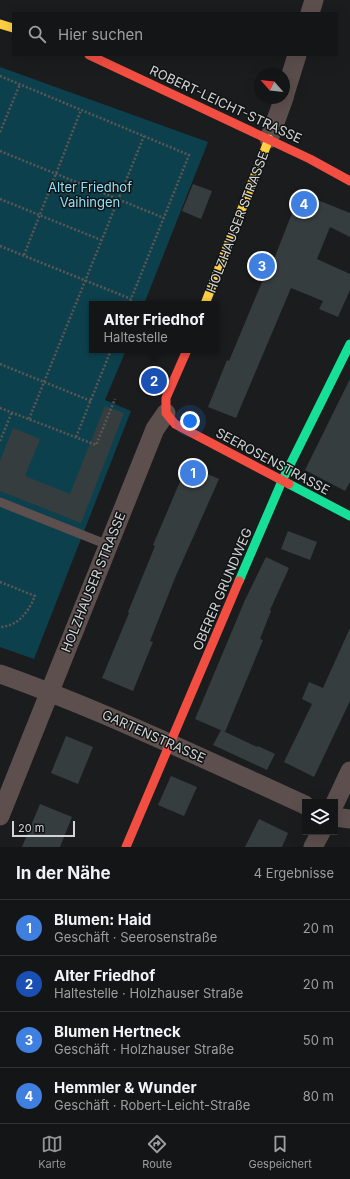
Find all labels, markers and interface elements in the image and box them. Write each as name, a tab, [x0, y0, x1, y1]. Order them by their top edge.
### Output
search box	[12, 12, 338, 56]
icon: search	[26, 23, 48, 45]
text: Hier suchen	[58, 25, 143, 44]
street label: ROBERT-LEICHT-STRASSE	[147, 62, 305, 146]
north arrow	[254, 68, 290, 104]
street label: HOLZHAUSER STRASSE	[203, 149, 271, 295]
park label: Alter Friedhof Vaihingen	[48, 179, 132, 210]
pin: 4	[291, 189, 317, 219]
pin: 3	[249, 251, 275, 281]
popup	[89, 301, 219, 353]
text: Alter Friedhof	[103, 310, 205, 329]
text: Haltestelle	[103, 329, 168, 345]
pin: 2	[141, 366, 167, 396]
your location	[180, 411, 200, 431]
street label: SEEROSENSTRASSE	[213, 424, 333, 498]
pin: 1	[180, 458, 206, 488]
street label: HOLZHAUSER STRASSE	[58, 510, 128, 654]
street label: OBERER GRUNDWEG	[189, 525, 255, 653]
street label: GARTENSTRASSE	[100, 706, 208, 766]
map controls	[302, 799, 338, 835]
button: layers	[302, 799, 338, 835]
scale bar	[12, 819, 75, 838]
text: 20 m	[18, 821, 44, 835]
text: In der Nähe	[16, 863, 111, 883]
text: 4 Ergebnisse	[254, 865, 334, 881]
text: Blumen: Haid	[54, 910, 151, 929]
text: 1	[26, 920, 32, 936]
text: 20 m	[303, 920, 334, 936]
text: Geschäft · Seerosenstraße	[54, 929, 217, 945]
text: Alter Friedhof	[54, 966, 155, 985]
text: 2	[25, 976, 33, 992]
text: 20 m	[303, 976, 334, 992]
text: Haltestelle · Holzhauser Straße	[54, 985, 243, 1001]
text: Blumen Hertneck	[54, 1022, 181, 1041]
text: 3	[25, 1032, 33, 1048]
text: 50 m	[303, 1032, 334, 1048]
text: Geschäft · Holzhauser Straße	[54, 1041, 234, 1057]
text: Hemmler & Wunder	[54, 1078, 197, 1097]
text: 4	[25, 1088, 33, 1104]
text: 80 m	[303, 1088, 334, 1104]
text: Geschäft · Robert-Leicht-Straße	[54, 1097, 250, 1113]
tab: Karte	[38, 1133, 66, 1171]
tab: Route	[142, 1133, 172, 1171]
tab: Gespeichert	[248, 1133, 312, 1171]

